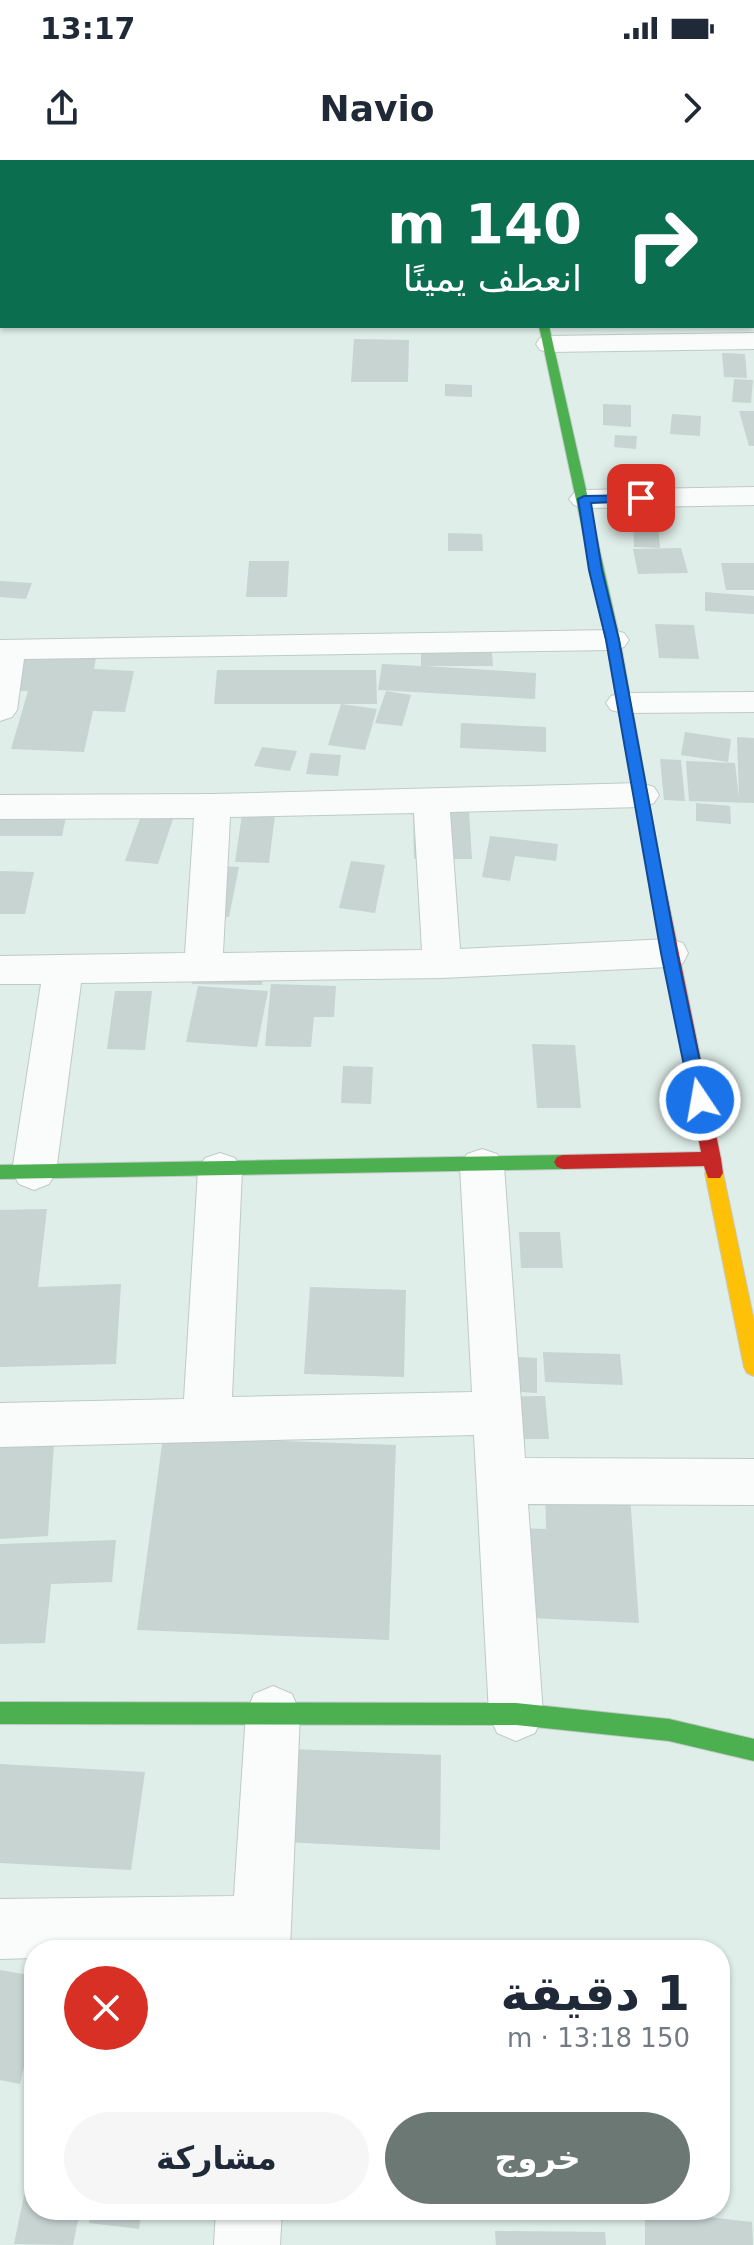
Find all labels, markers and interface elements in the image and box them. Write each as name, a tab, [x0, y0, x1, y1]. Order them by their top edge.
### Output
text: 13:17	[40, 11, 136, 46]
icon: share	[40, 86, 84, 130]
icon: forward	[670, 86, 714, 130]
text: Navio	[320, 88, 434, 129]
text: 140 m	[387, 191, 582, 256]
icon: right	[610, 192, 714, 296]
text: انعطف يمينًا	[403, 258, 582, 299]
pin	[607, 464, 675, 532]
icon: arrive	[619, 476, 663, 520]
position arrow	[658, 1058, 742, 1142]
text: 1 دقيقة	[501, 1965, 690, 2021]
button: close	[64, 1966, 148, 2050]
text: 150 m · 13:18	[507, 2023, 690, 2053]
button: مشاركة	[64, 2112, 369, 2204]
button: خروج	[385, 2112, 690, 2204]

